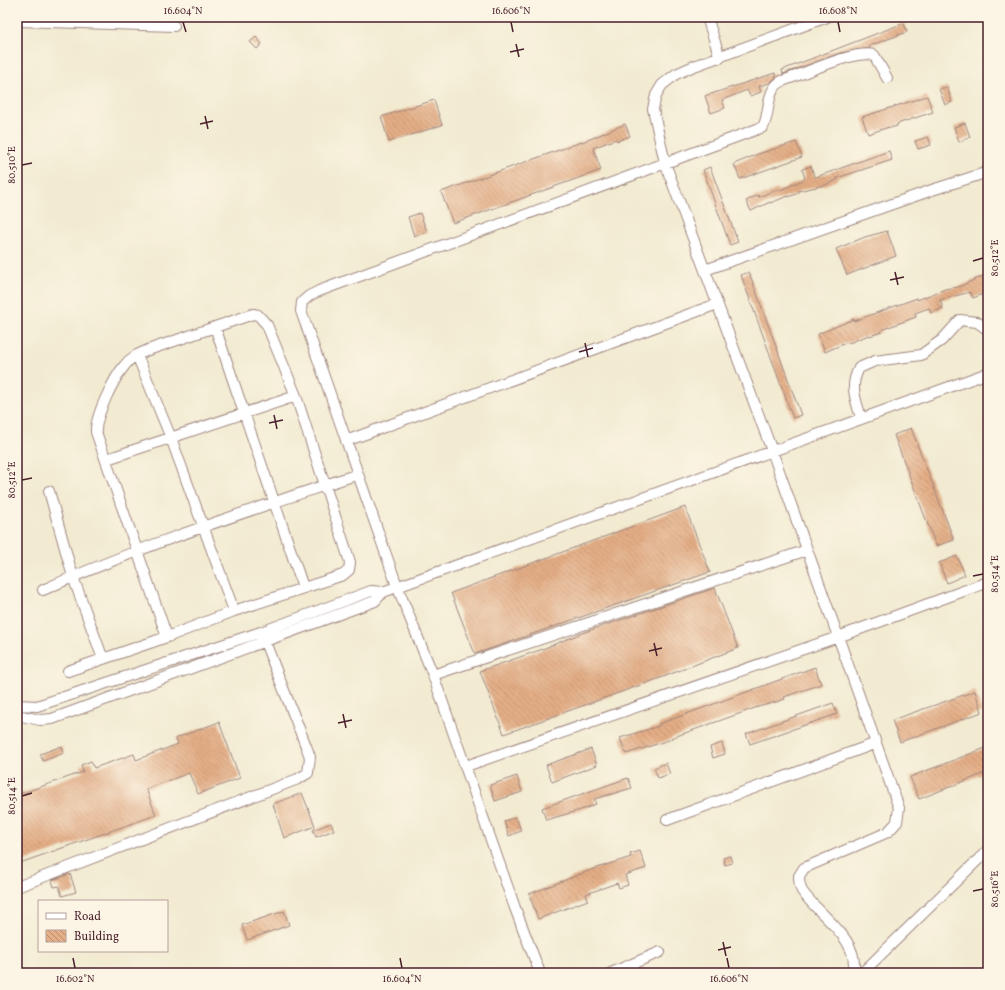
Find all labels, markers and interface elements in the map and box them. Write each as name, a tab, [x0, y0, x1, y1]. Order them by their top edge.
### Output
text: 16.604°N	[164, 4, 203, 18]
text: 16.606°N	[492, 4, 531, 18]
text: 16.608°N	[819, 4, 858, 18]
text: 80.510°E	[5, 146, 19, 184]
text: 80.512°E	[988, 240, 1002, 276]
text: 80.512°E	[5, 462, 19, 498]
text: 80.514°E	[988, 555, 1002, 593]
text: 80.514°E	[5, 777, 19, 815]
text: 80.516°E	[988, 871, 1002, 907]
legend	[38, 900, 168, 952]
text: Road	[74, 909, 101, 925]
text: Building	[74, 929, 119, 945]
text: 16.602°N	[56, 972, 95, 986]
text: 16.604°N	[383, 972, 422, 986]
text: 16.606°N	[710, 972, 749, 986]

